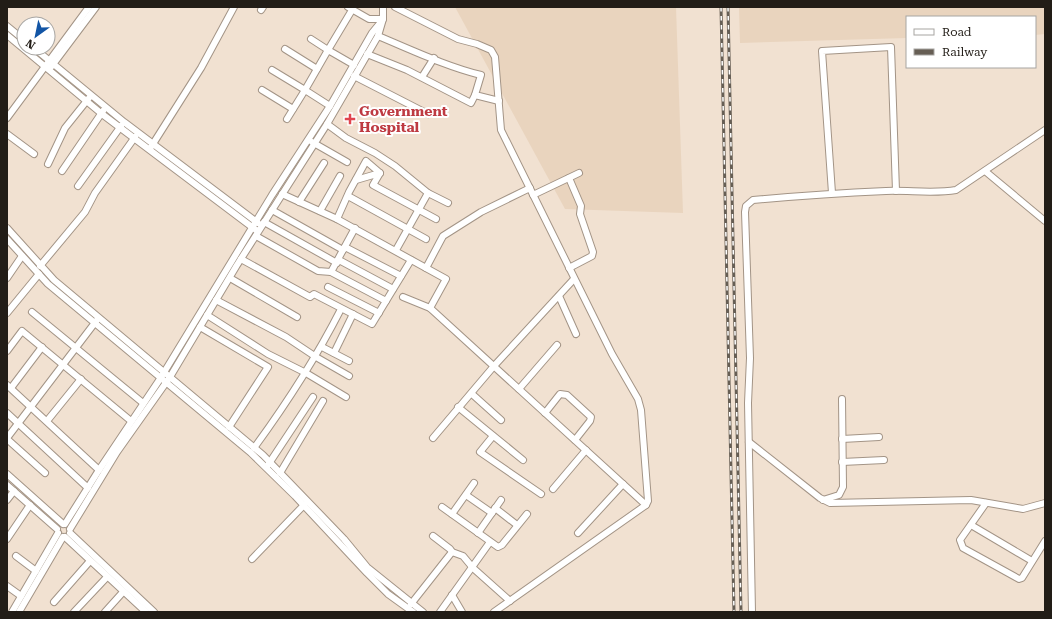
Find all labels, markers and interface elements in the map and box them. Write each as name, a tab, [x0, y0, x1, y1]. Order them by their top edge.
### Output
north arrow	[16, 16, 56, 56]
legend	[906, 16, 1036, 68]
text: Road	[942, 25, 972, 39]
text: N	[23, 36, 38, 52]
text: Railway	[942, 45, 988, 59]
place label: Government Hospital	[359, 103, 448, 135]
marker: Government Hospital	[344, 113, 356, 125]

